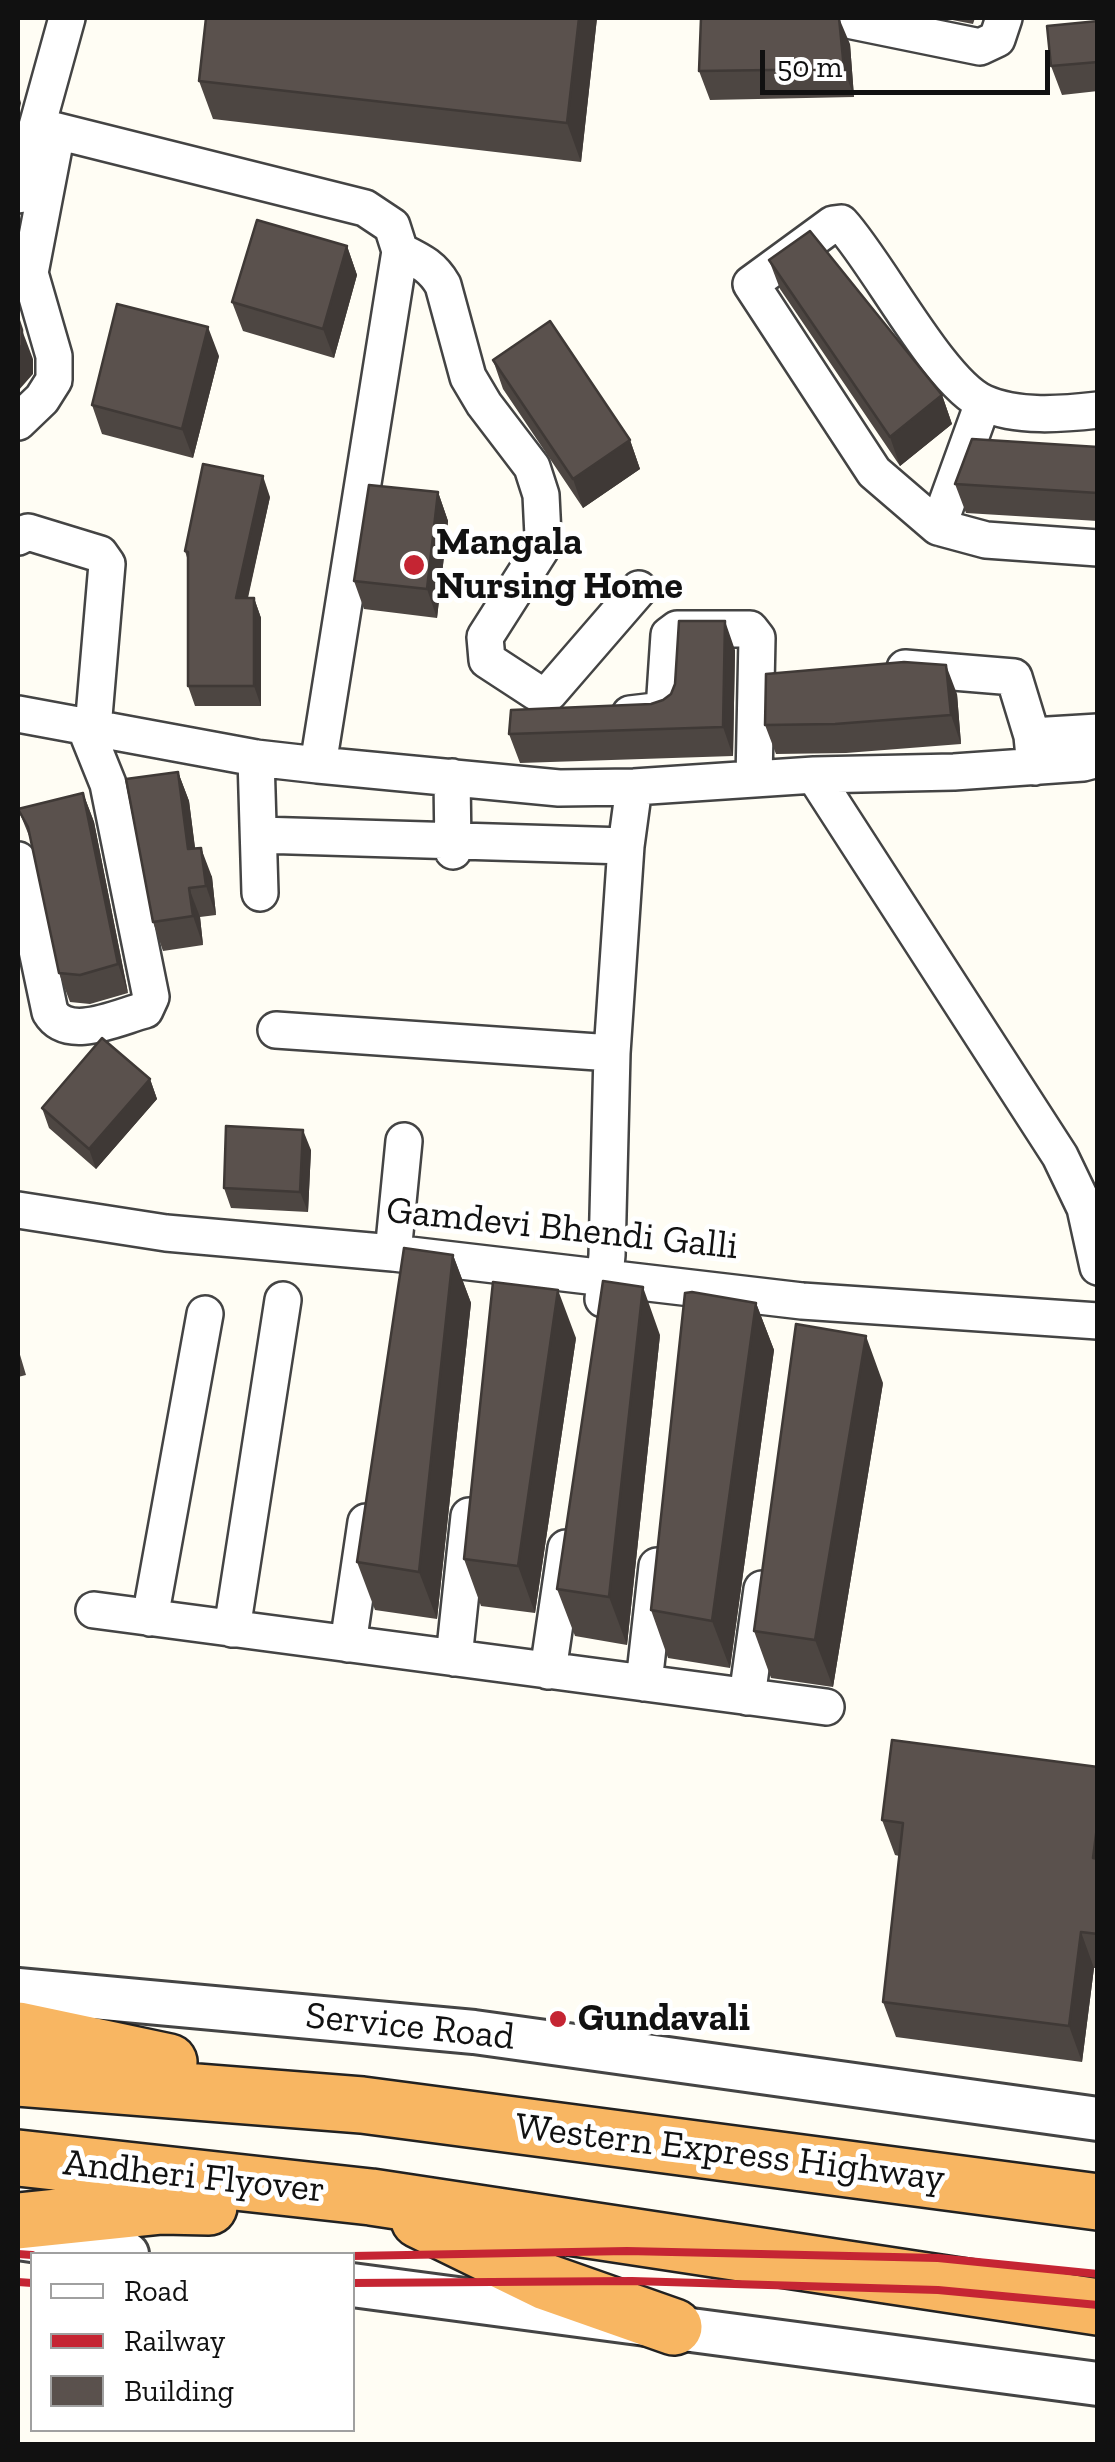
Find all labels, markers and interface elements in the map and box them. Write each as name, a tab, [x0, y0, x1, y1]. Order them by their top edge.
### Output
scale bar	[765, 30, 1055, 92]
text: 50 m	[777, 49, 842, 85]
place label: Mangala Nursing Home	[436, 520, 683, 610]
marker: Mangala Nursing Home	[401, 552, 427, 578]
street label: Gamdevi Bhendi Galli	[384, 1188, 740, 1270]
street label: Service Road	[303, 1993, 517, 2061]
place label: Gundavali	[578, 1996, 750, 2042]
marker: Gundavali	[547, 2008, 569, 2030]
street label: Western Express Highway	[513, 2104, 947, 2202]
street label: Andheri Flyover	[61, 2141, 327, 2213]
legend	[30, 2252, 355, 2432]
text: Road	[124, 2273, 189, 2309]
text: Railway	[124, 2323, 225, 2359]
text: Building	[124, 2373, 234, 2409]

